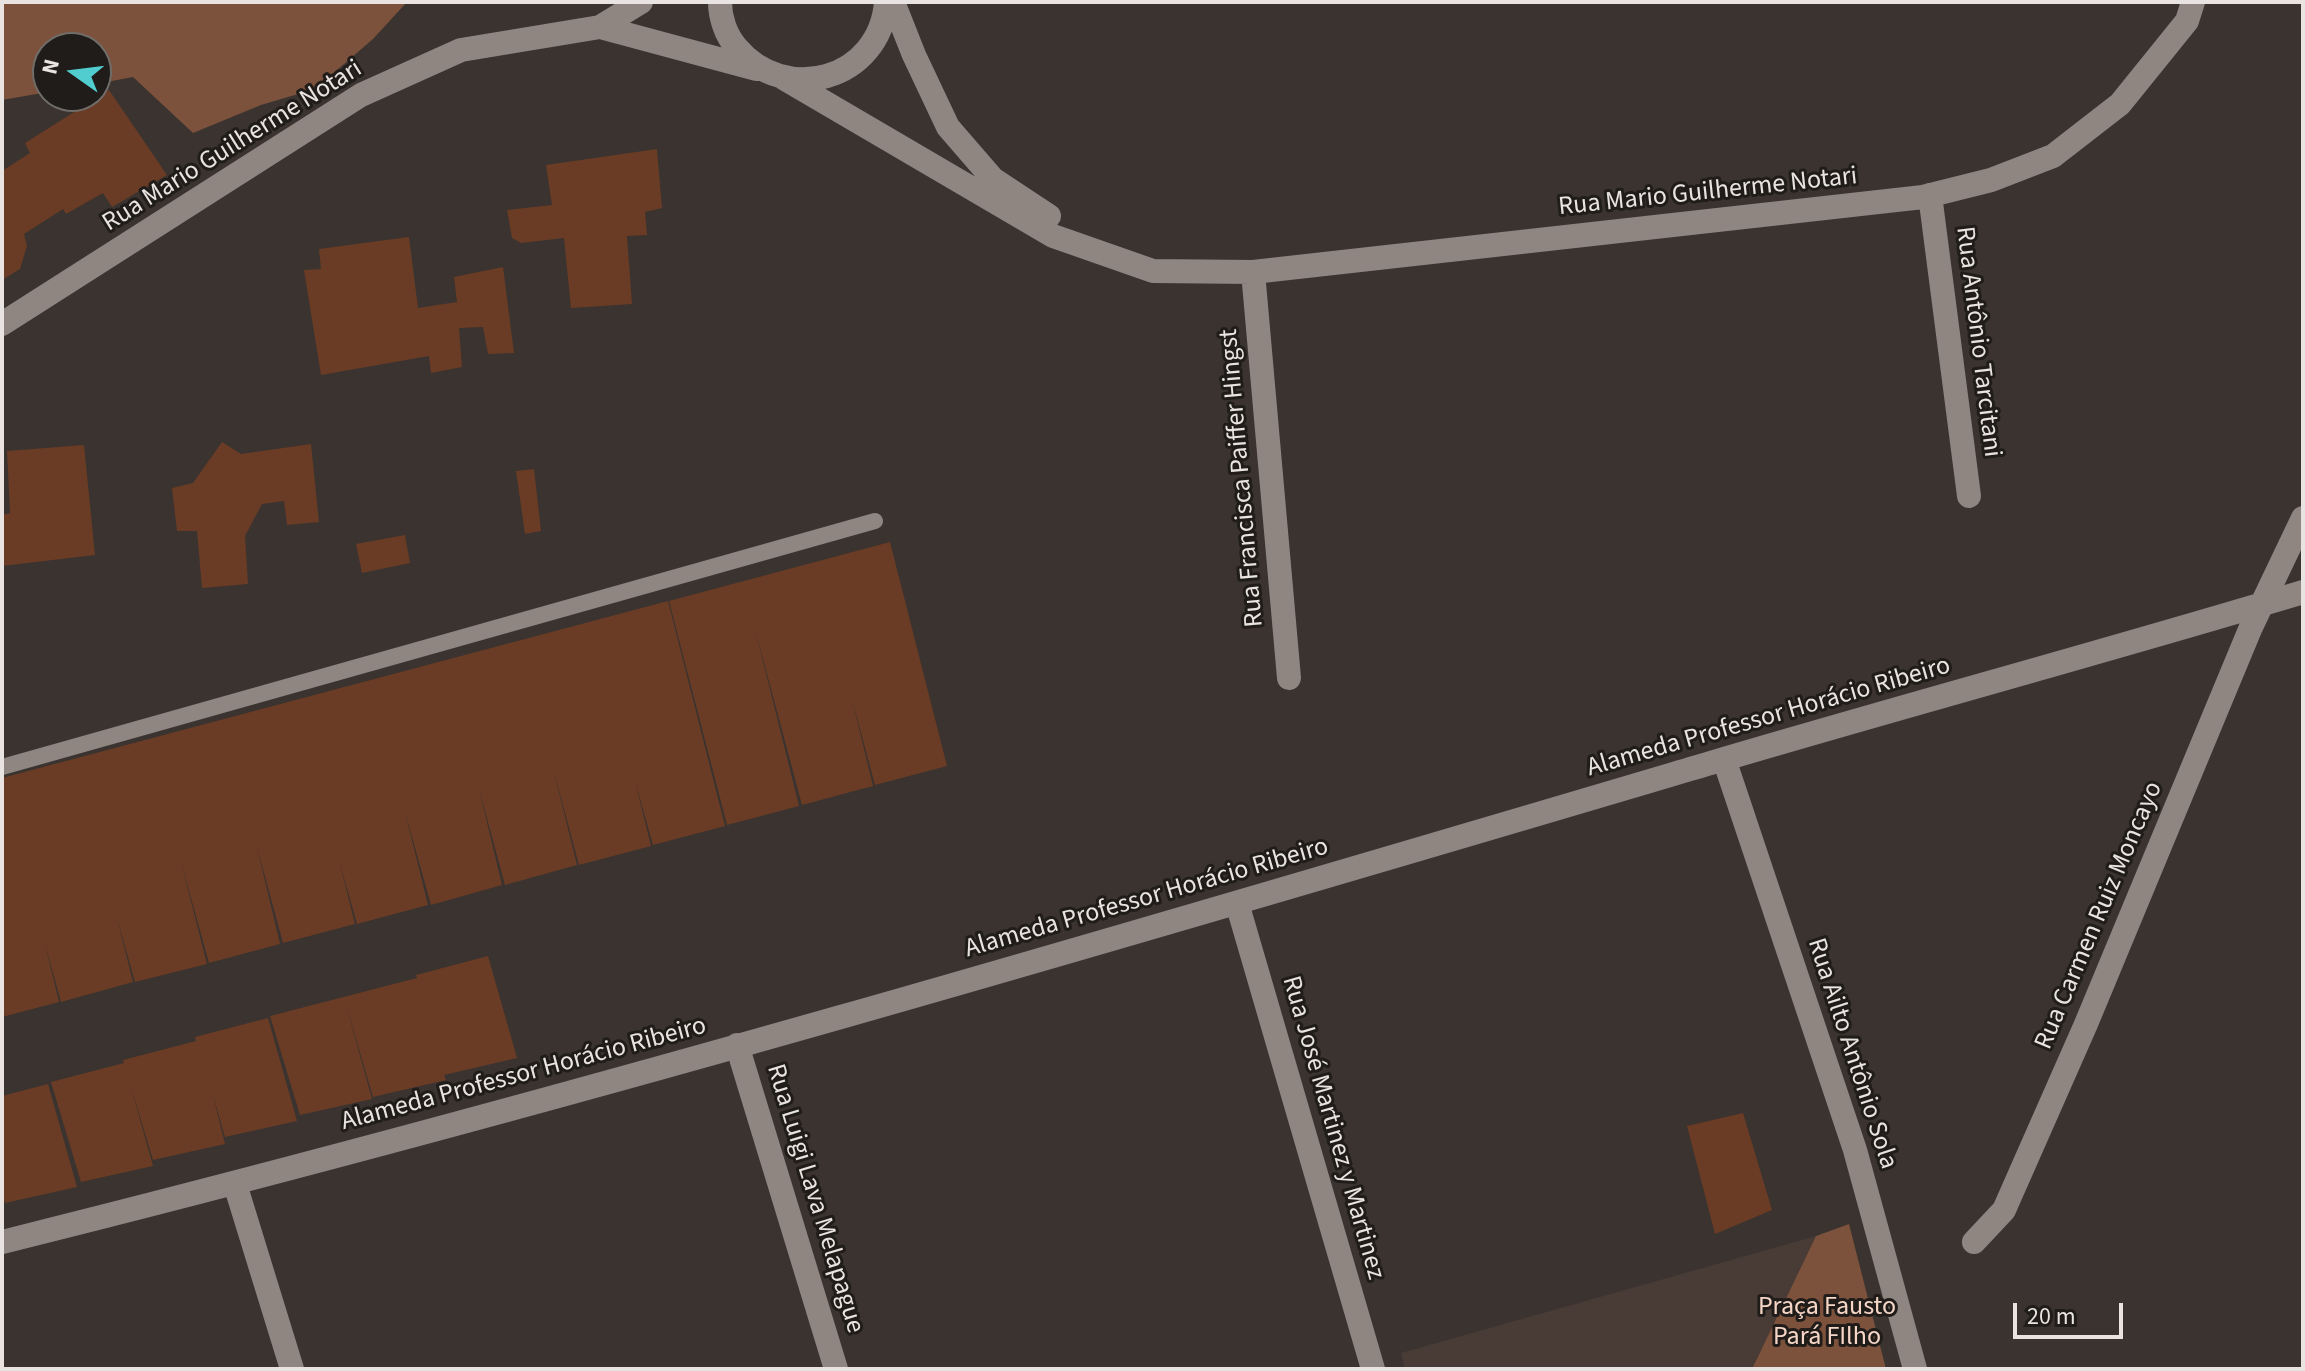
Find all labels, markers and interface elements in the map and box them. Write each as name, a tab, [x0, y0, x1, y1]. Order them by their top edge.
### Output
north arrow	[32, 32, 112, 112]
street label: Rua Mario Guilherme Notari	[97, 54, 369, 240]
text: N	[33, 56, 68, 78]
street label: Rua Mario Guilherme Notari	[1557, 162, 1859, 224]
street label: Rua Antônio Tarcitani	[1947, 225, 2007, 459]
street label: Rua Francisca Paiffer Hingst	[1214, 328, 1272, 628]
street label: Alameda Professor Horácio Ribeiro	[1584, 651, 1954, 785]
street label: Rua Carmen Ruiz Moncayo	[2029, 777, 2171, 1055]
street label: Alameda Professor Horácio Ribeiro	[962, 832, 1332, 966]
street label: Rua Ailto Antônio Sola	[1799, 935, 1903, 1173]
street label: Rua José Martinez y Martinez	[1274, 973, 1390, 1283]
street label: Alameda Professor Horácio Ribeiro	[338, 1011, 710, 1139]
street label: Rua Luigi Lava Melapague	[758, 1061, 870, 1337]
scale bar	[2017, 1287, 2127, 1337]
park label: Praça Fausto Pará FIlho	[1758, 1292, 1896, 1354]
text: 20 m	[2027, 1299, 2076, 1334]

